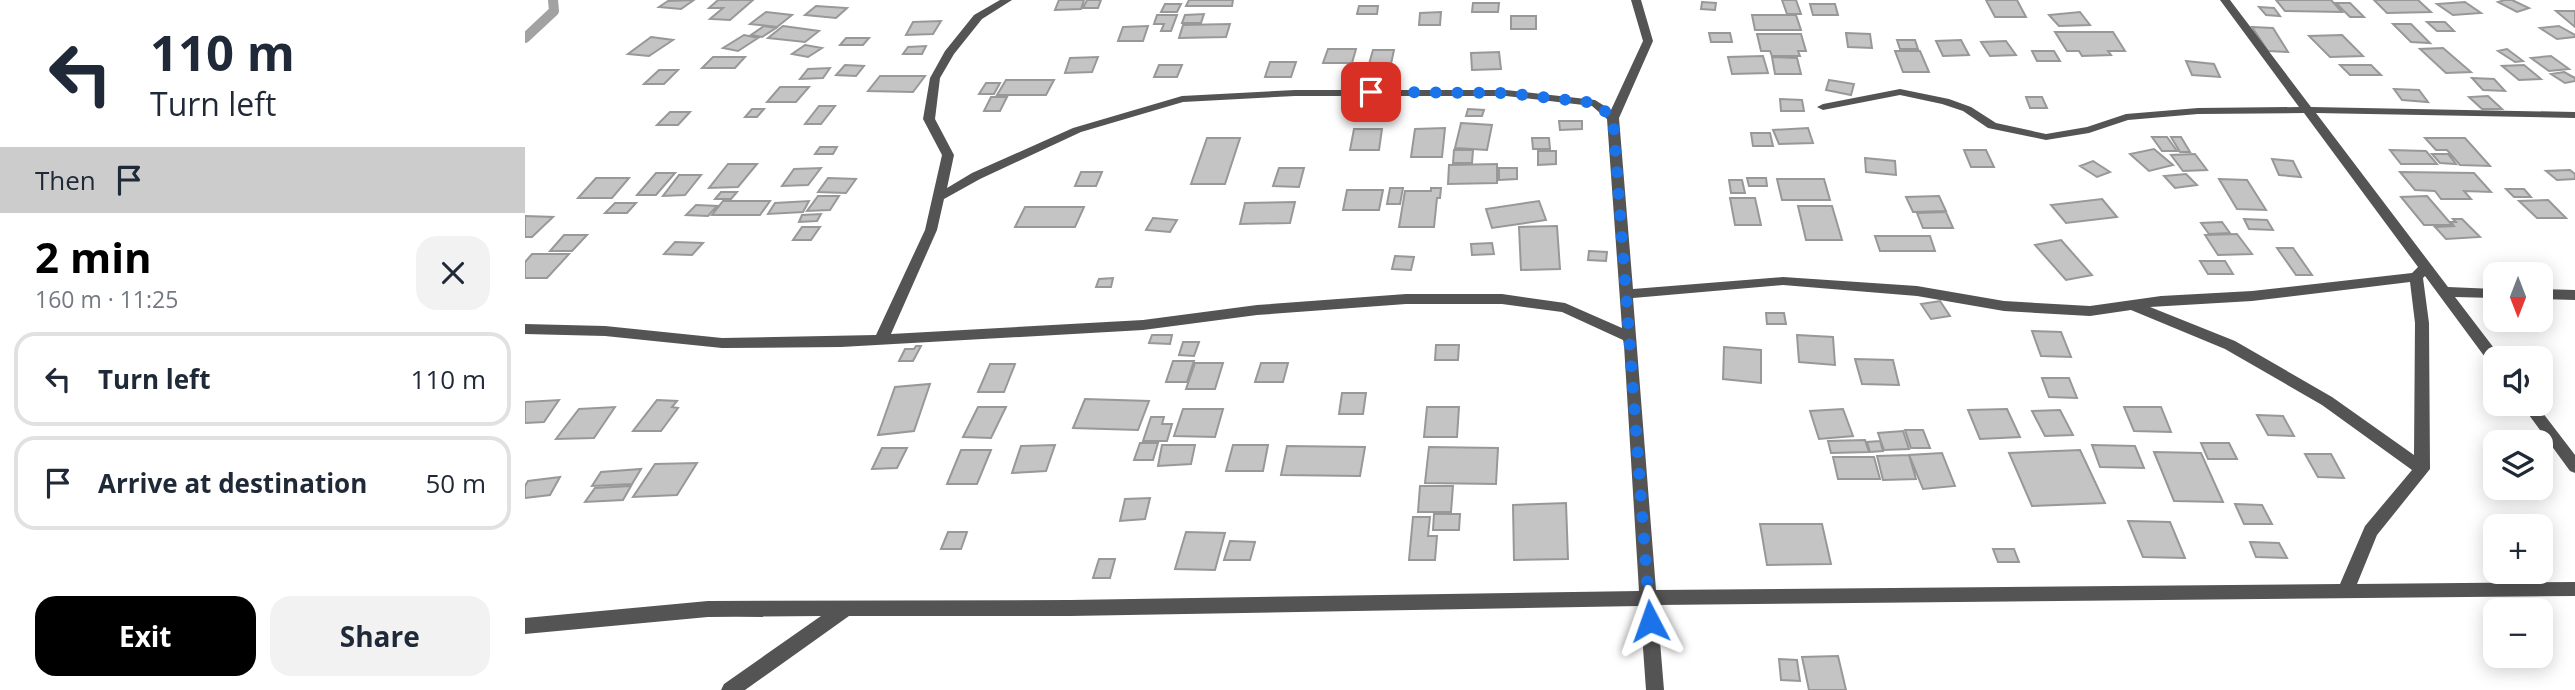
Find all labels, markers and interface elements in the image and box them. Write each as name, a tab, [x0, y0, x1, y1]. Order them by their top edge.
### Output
text: 110 m	[150, 19, 295, 85]
icon: left	[35, 28, 126, 119]
pin	[1341, 62, 1401, 122]
icon: arrive	[1352, 73, 1390, 111]
text: Turn left	[150, 82, 276, 125]
icon: arrive	[110, 161, 148, 199]
text: Then	[35, 162, 96, 198]
text: 2 min	[35, 228, 152, 285]
button: close	[416, 236, 490, 310]
north arrow	[2483, 262, 2553, 332]
map controls	[2483, 262, 2553, 668]
text: 160 m · 11:25	[35, 283, 178, 315]
button: sound	[2483, 346, 2553, 416]
icon: left	[39, 360, 77, 398]
text: Turn left	[98, 361, 210, 397]
text: 110 m	[411, 361, 486, 397]
button: layers	[2483, 430, 2553, 500]
icon: arrive	[39, 464, 77, 502]
text: Arrive at destination	[98, 465, 367, 501]
text: 50 m	[425, 465, 486, 501]
button: +	[2483, 514, 2553, 584]
position arrow	[1613, 584, 1687, 658]
button: Exit	[35, 596, 256, 676]
button: Share	[270, 596, 490, 676]
button: −	[2483, 598, 2553, 668]

